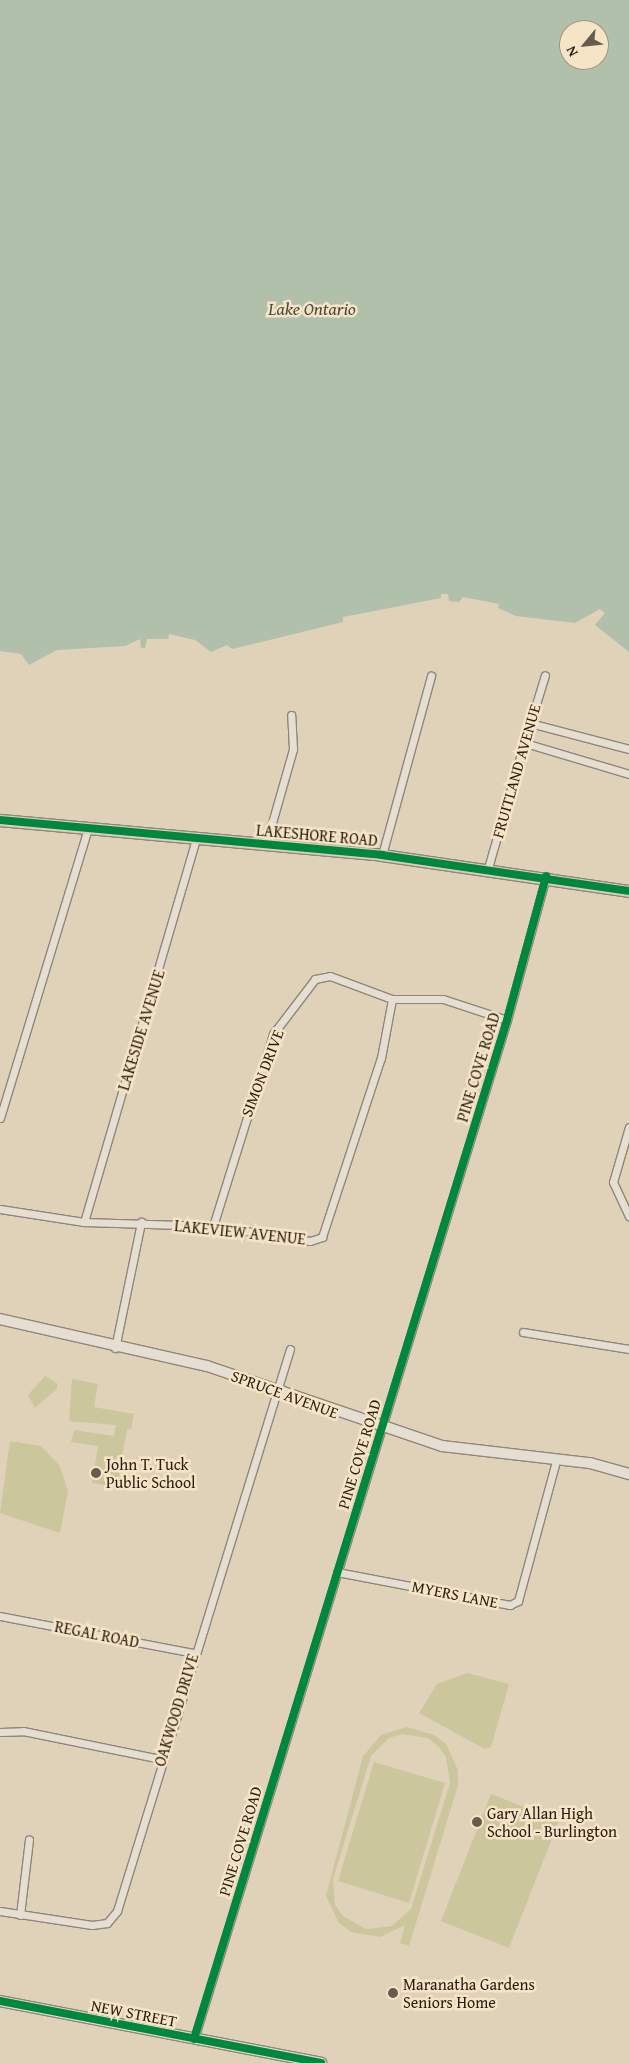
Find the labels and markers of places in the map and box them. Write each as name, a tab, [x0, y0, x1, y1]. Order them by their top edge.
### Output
place label: John T. Tuck Public School	[106, 1454, 196, 1492]
marker: John T. Tuck Public School	[90, 1467, 102, 1479]
place label: Gary Allan High School - Burlington	[487, 1803, 617, 1841]
marker: Gary Allan High School - Burlington	[471, 1816, 483, 1828]
place label: Maranatha Gardens Seniors Home	[403, 1974, 535, 2012]
marker: Maranatha Gardens Seniors Home	[387, 1987, 399, 1999]

